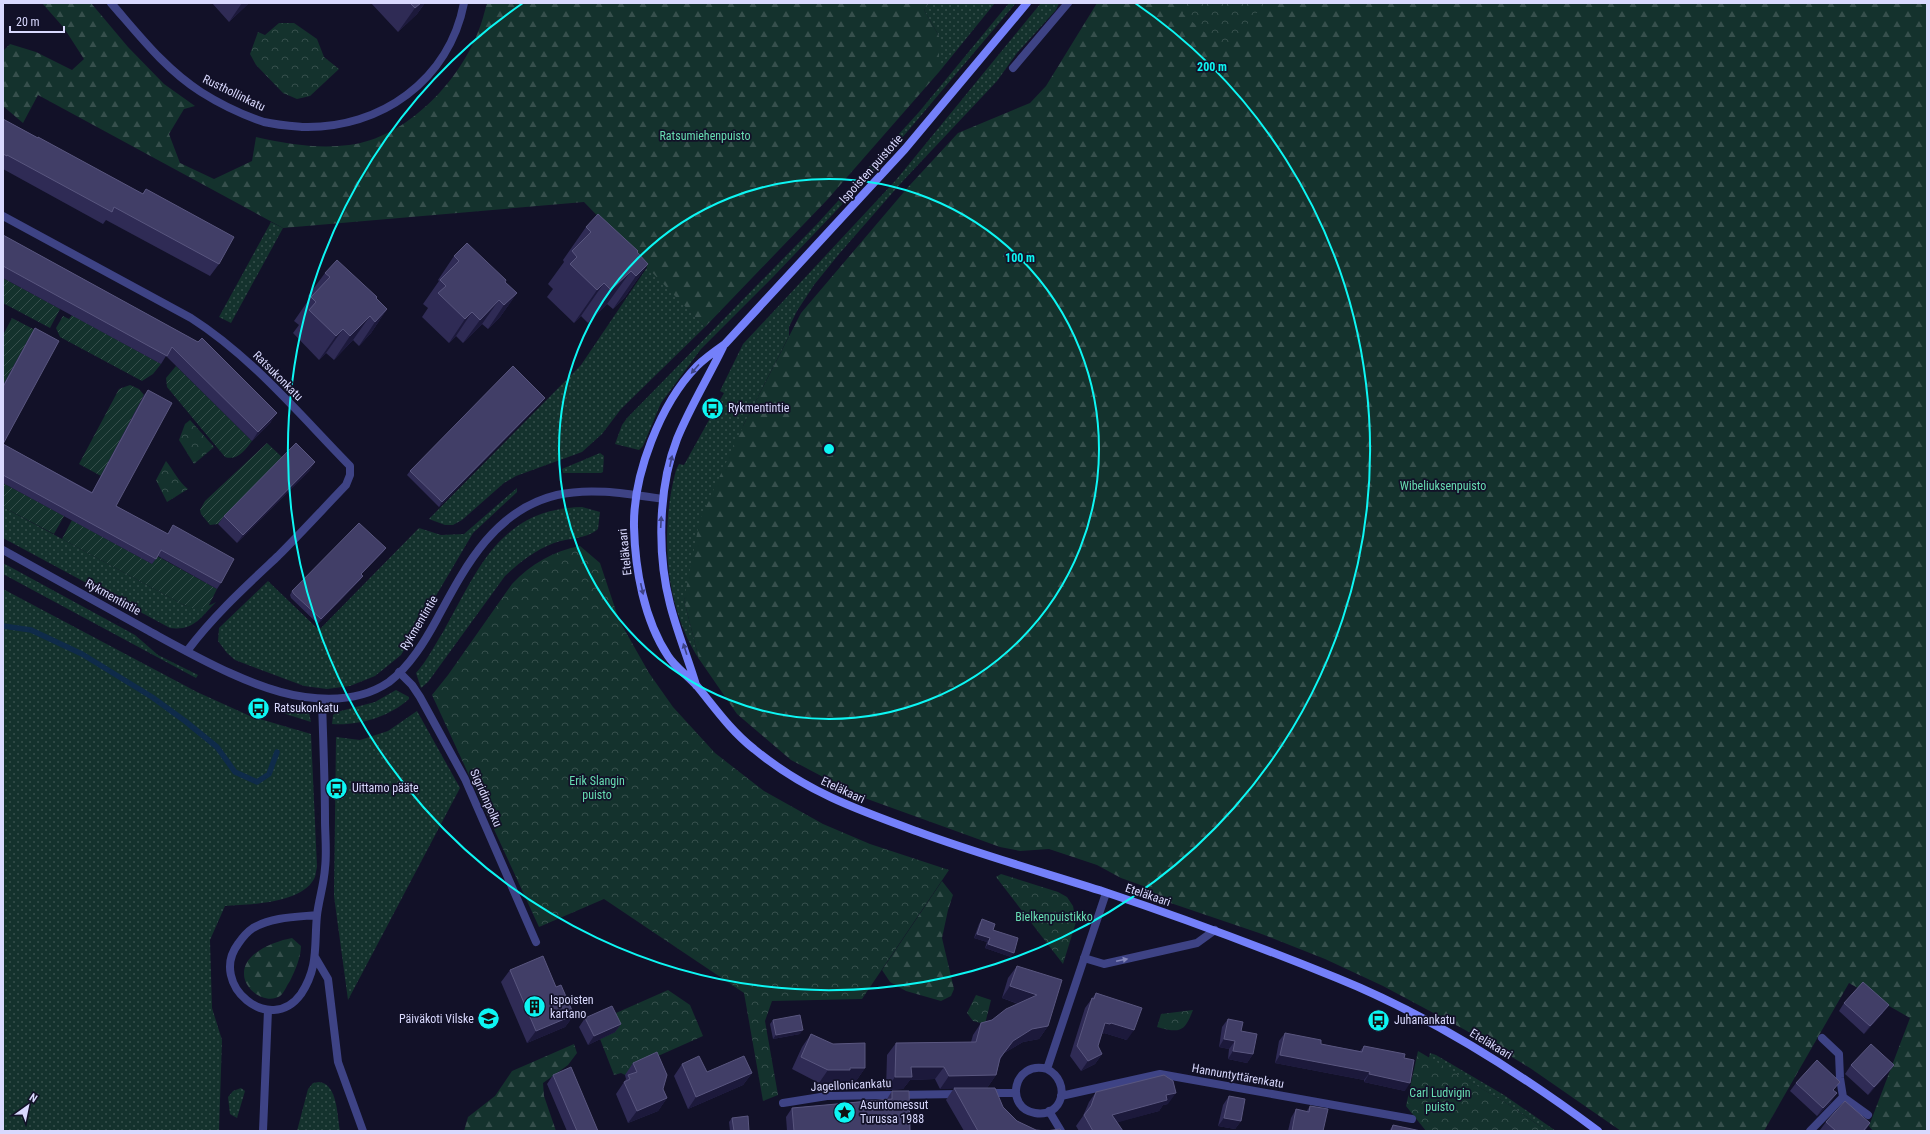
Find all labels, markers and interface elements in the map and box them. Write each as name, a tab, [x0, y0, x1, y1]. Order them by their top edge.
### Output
scale bar	[10, 8, 64, 34]
text: 20 m	[16, 15, 40, 29]
text: 200 m	[1197, 60, 1227, 74]
street label: Rusthollinkatu	[201, 72, 268, 114]
park label: Ratsumiehenpuisto	[660, 129, 751, 143]
street label: Ispoisten puistotie	[836, 131, 906, 206]
text: 100 m	[1005, 251, 1035, 265]
street label: Ratsukonkatu	[250, 348, 306, 404]
one-way arrow	[690, 364, 699, 374]
bus stop icon: Rykmentintie	[699, 395, 725, 421]
place label: Rykmentintie	[728, 401, 790, 415]
centre of rings	[822, 442, 836, 456]
one-way arrow	[668, 455, 674, 467]
park label: Wibeliuksenpuisto	[1400, 479, 1486, 493]
one-way arrow	[658, 516, 665, 528]
street label: Eteläkaari	[616, 528, 634, 576]
street label: Rykmentintie	[83, 576, 144, 618]
one-way arrow	[640, 583, 646, 595]
street label: Rykmentintie	[397, 593, 441, 653]
one-way arrow	[682, 643, 688, 655]
bus stop icon: Ratsukonkatu	[245, 695, 271, 721]
place label: Ratsukonkatu	[274, 701, 339, 715]
street label: Sigridinpolku	[467, 767, 505, 829]
park label: Erik Slangin puisto	[569, 774, 625, 802]
street label: Eteläkaari	[819, 774, 867, 806]
bus stop icon: Uittamo pääte	[324, 775, 350, 801]
place label: Uittamo pääte	[352, 781, 419, 795]
street label: Eteläkaari	[1124, 881, 1172, 909]
park label: Bielkenpuistikko	[1015, 910, 1093, 924]
one-way arrow	[1116, 957, 1128, 963]
place label: Ispoisten kartano	[550, 993, 594, 1021]
building icon: Ispoisten kartano	[521, 994, 547, 1020]
school or university icon: Päiväkoti Vilske	[476, 1006, 502, 1032]
bus stop icon: Juhanankatu	[1365, 1007, 1391, 1033]
place label: Päiväkoti Vilske	[399, 1012, 474, 1026]
place label: Juhanankatu	[1394, 1013, 1455, 1027]
street label: Eteläkaari	[1467, 1026, 1515, 1062]
street label: Hannuntyttärenkatu	[1191, 1061, 1285, 1091]
street label: Jagellonicankatu	[810, 1076, 892, 1094]
north arrow	[8, 1086, 48, 1126]
park label: Carl Ludvigin puisto	[1409, 1086, 1471, 1114]
text: N	[27, 1091, 40, 1105]
place label: Asuntomessut Turussa 1988	[860, 1098, 929, 1126]
place icon: Asuntomessut Turussa 1988	[831, 1099, 857, 1125]

